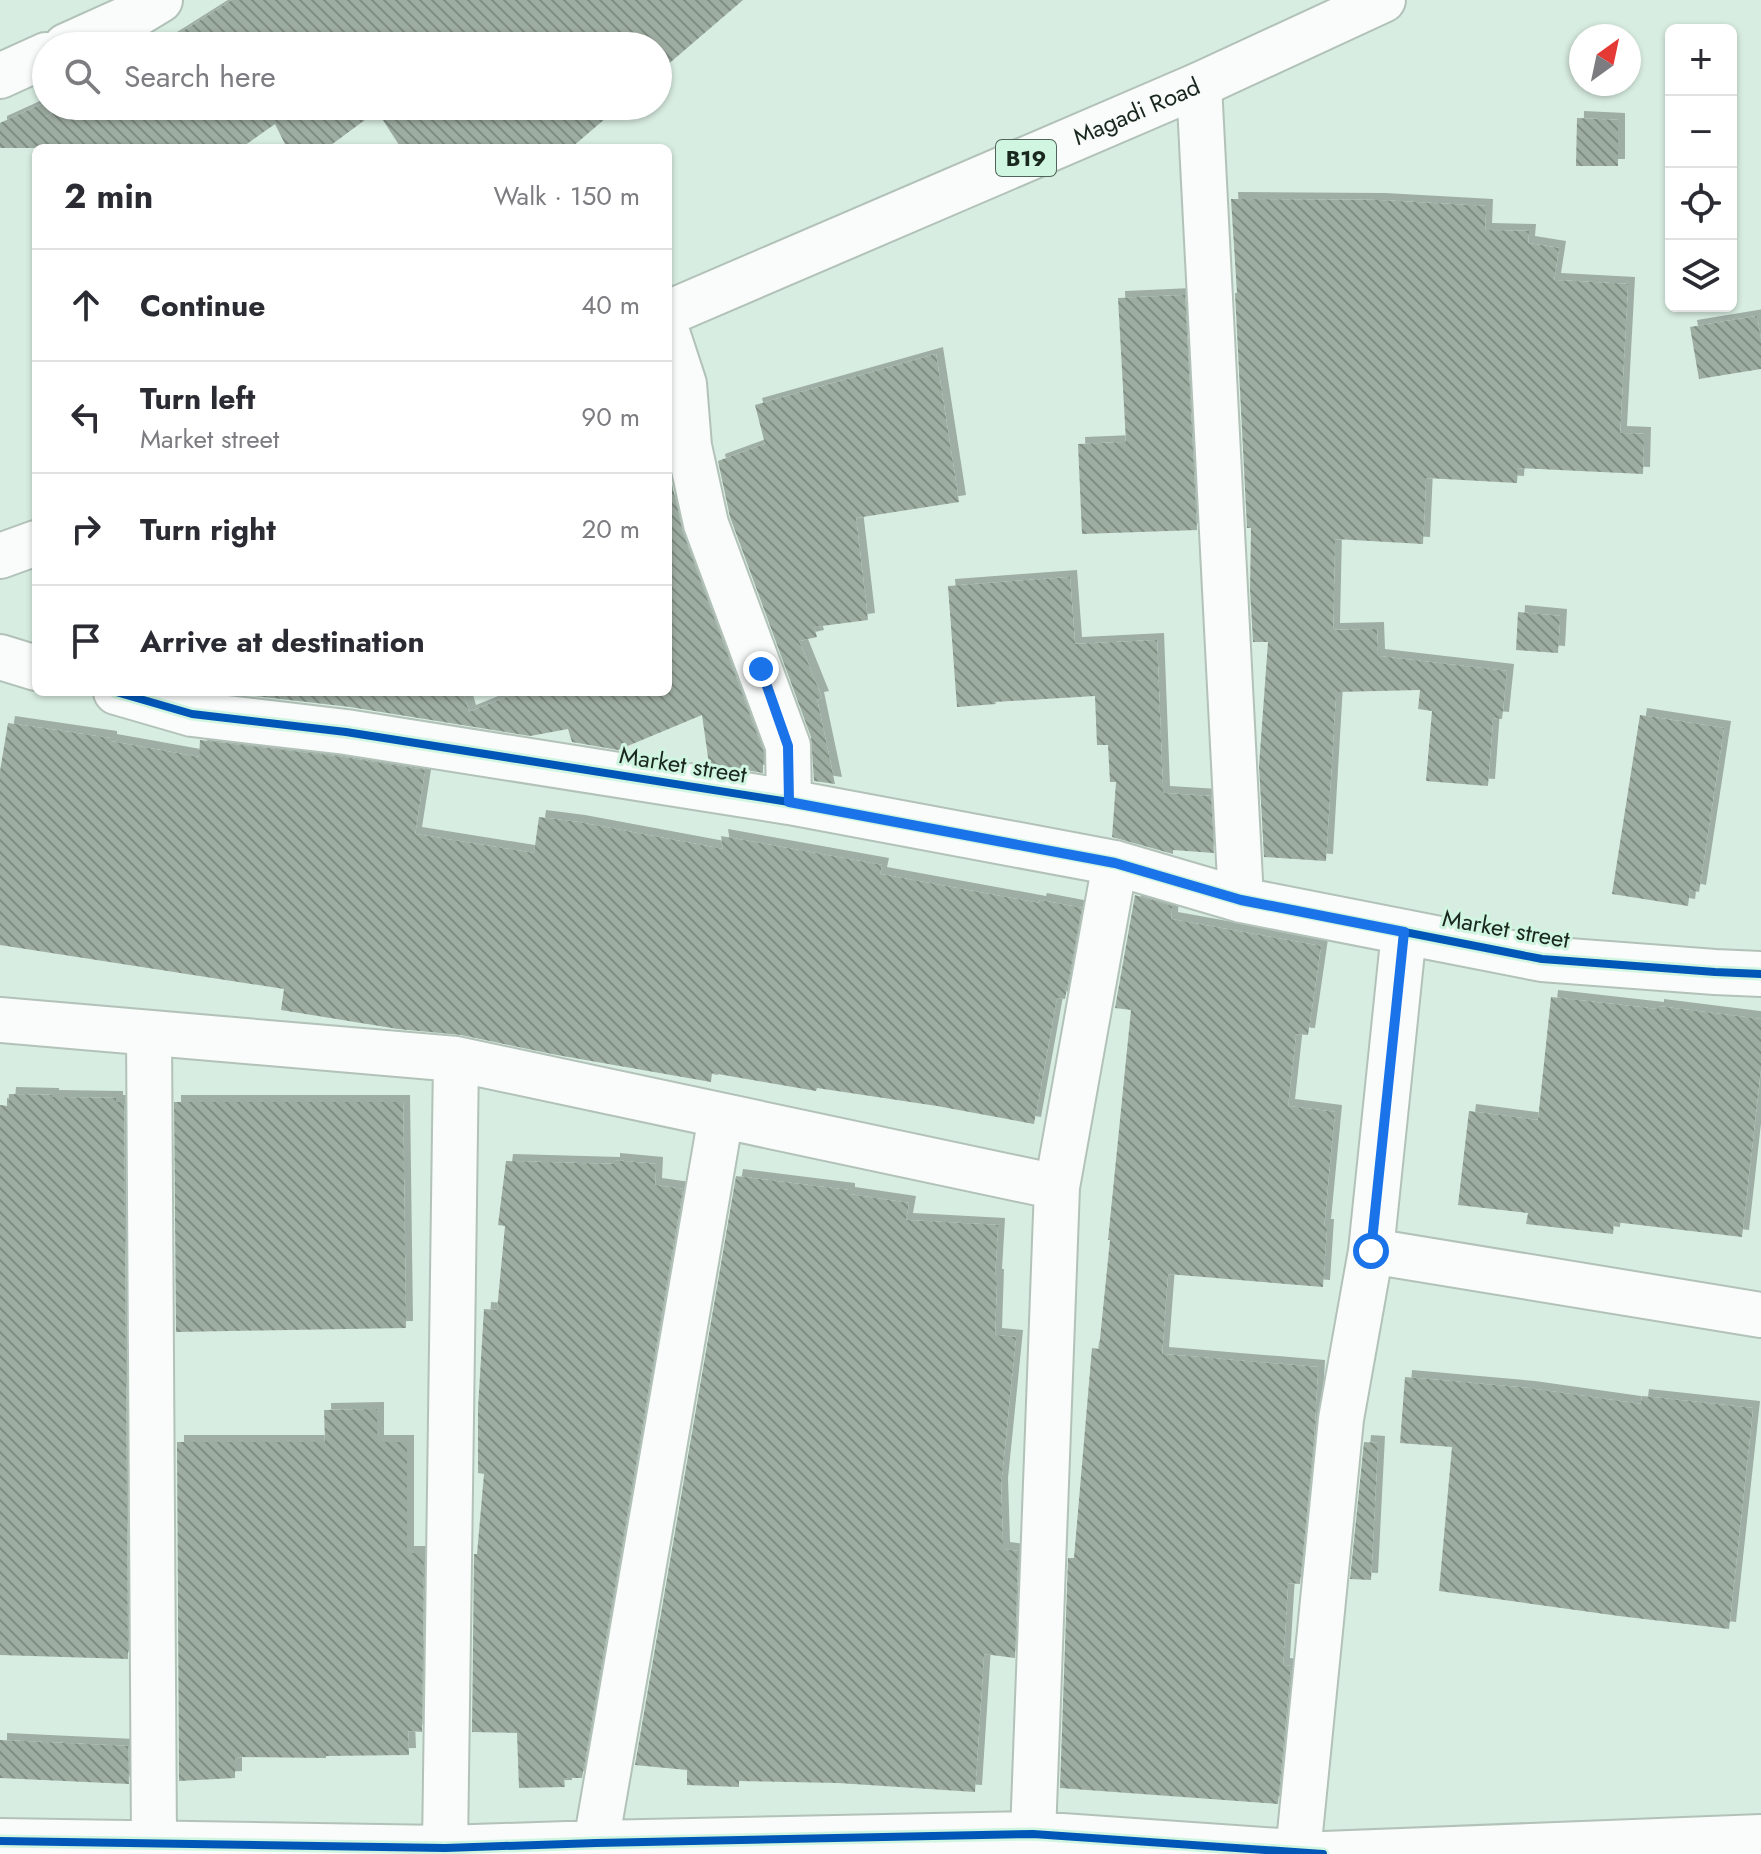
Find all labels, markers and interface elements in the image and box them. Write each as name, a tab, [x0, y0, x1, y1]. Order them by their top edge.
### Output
north arrow	[1569, 24, 1641, 96]
map controls	[1665, 24, 1737, 312]
button: +	[1665, 24, 1737, 96]
search box	[32, 32, 672, 120]
icon: search	[60, 54, 104, 98]
text: Search here	[124, 55, 276, 98]
street label: Magadi Road	[1067, 69, 1205, 154]
button: −	[1665, 96, 1737, 168]
road number: B19	[996, 140, 1056, 176]
button: locate	[1665, 168, 1737, 240]
text: 2 min	[64, 172, 153, 221]
text: Walk · 150 m	[493, 177, 640, 215]
button: layers	[1665, 240, 1737, 312]
icon: ahead	[64, 283, 108, 327]
text: Continue	[140, 284, 266, 327]
text: 40 m	[581, 286, 640, 324]
text: Turn left	[140, 377, 255, 420]
icon: left	[64, 395, 108, 439]
text: 90 m	[581, 398, 640, 436]
text: Market street	[140, 420, 279, 458]
icon: right	[64, 507, 108, 551]
text: Turn right	[140, 508, 276, 551]
text: 20 m	[582, 510, 640, 548]
icon: arrive	[64, 619, 108, 663]
text: Arrive at destination	[140, 620, 425, 663]
route end	[743, 651, 779, 687]
street label: Market street	[617, 737, 750, 792]
street label: Market street	[1440, 900, 1573, 957]
route start	[1353, 1233, 1389, 1269]

